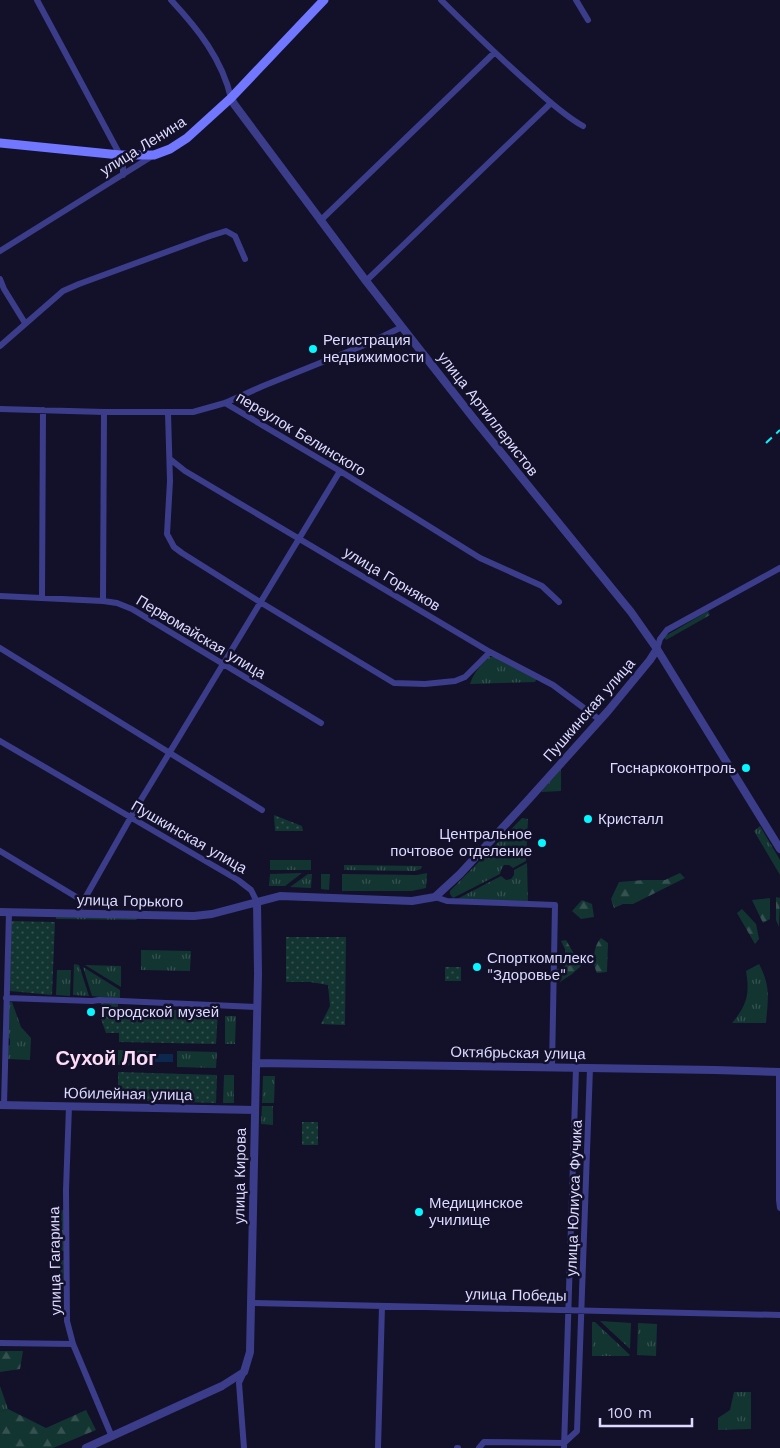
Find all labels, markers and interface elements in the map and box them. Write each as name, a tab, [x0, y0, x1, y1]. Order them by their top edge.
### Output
street label: улица Ленина	[97, 112, 190, 180]
place label: Регистрация недвижимости	[323, 331, 424, 366]
marker: Регистрация недвижимости	[307, 343, 319, 355]
street label: улица Артиллеристов	[434, 348, 542, 480]
street label: переулок Белинского	[233, 388, 369, 480]
street label: улица Горняков	[340, 543, 444, 615]
street label: Первомайская улица	[133, 591, 270, 683]
street label: Пушкинская улица	[539, 654, 639, 765]
place label: Госнаркоконтроль	[610, 759, 736, 777]
marker: Госнаркоконтроль	[740, 762, 752, 774]
street label: Пушкинская улица	[128, 797, 251, 878]
place label: Кристалл	[598, 810, 664, 828]
marker: Кристалл	[582, 813, 594, 825]
place label: Центральное почтовое отделение	[390, 825, 532, 860]
marker: Центральное почтовое отделение	[536, 837, 548, 849]
street label: улица Горького	[77, 891, 183, 911]
place label: Спорткомплекс "Здоровье"	[487, 949, 595, 984]
marker: Спорткомплекс "Здоровье"	[471, 961, 483, 973]
place label: Городской музей	[101, 1003, 219, 1021]
marker: Городской музей	[85, 1006, 97, 1018]
street label: Октябрьская улица	[450, 1043, 586, 1063]
district label: Сухой Лог	[55, 1046, 157, 1070]
street label: Юбилейная улица	[64, 1084, 193, 1104]
street label: улица Юлиуса Фучика	[562, 1119, 586, 1277]
street label: улица Кирова	[230, 1127, 250, 1224]
place label: Медицинское училище	[429, 1194, 523, 1229]
street label: улица Гагарина	[45, 1206, 65, 1316]
marker: Медицинское училище	[413, 1206, 425, 1218]
street label: улица Победы	[465, 1285, 567, 1305]
scale bar	[600, 1396, 692, 1428]
text: 100 m	[608, 1404, 652, 1422]

